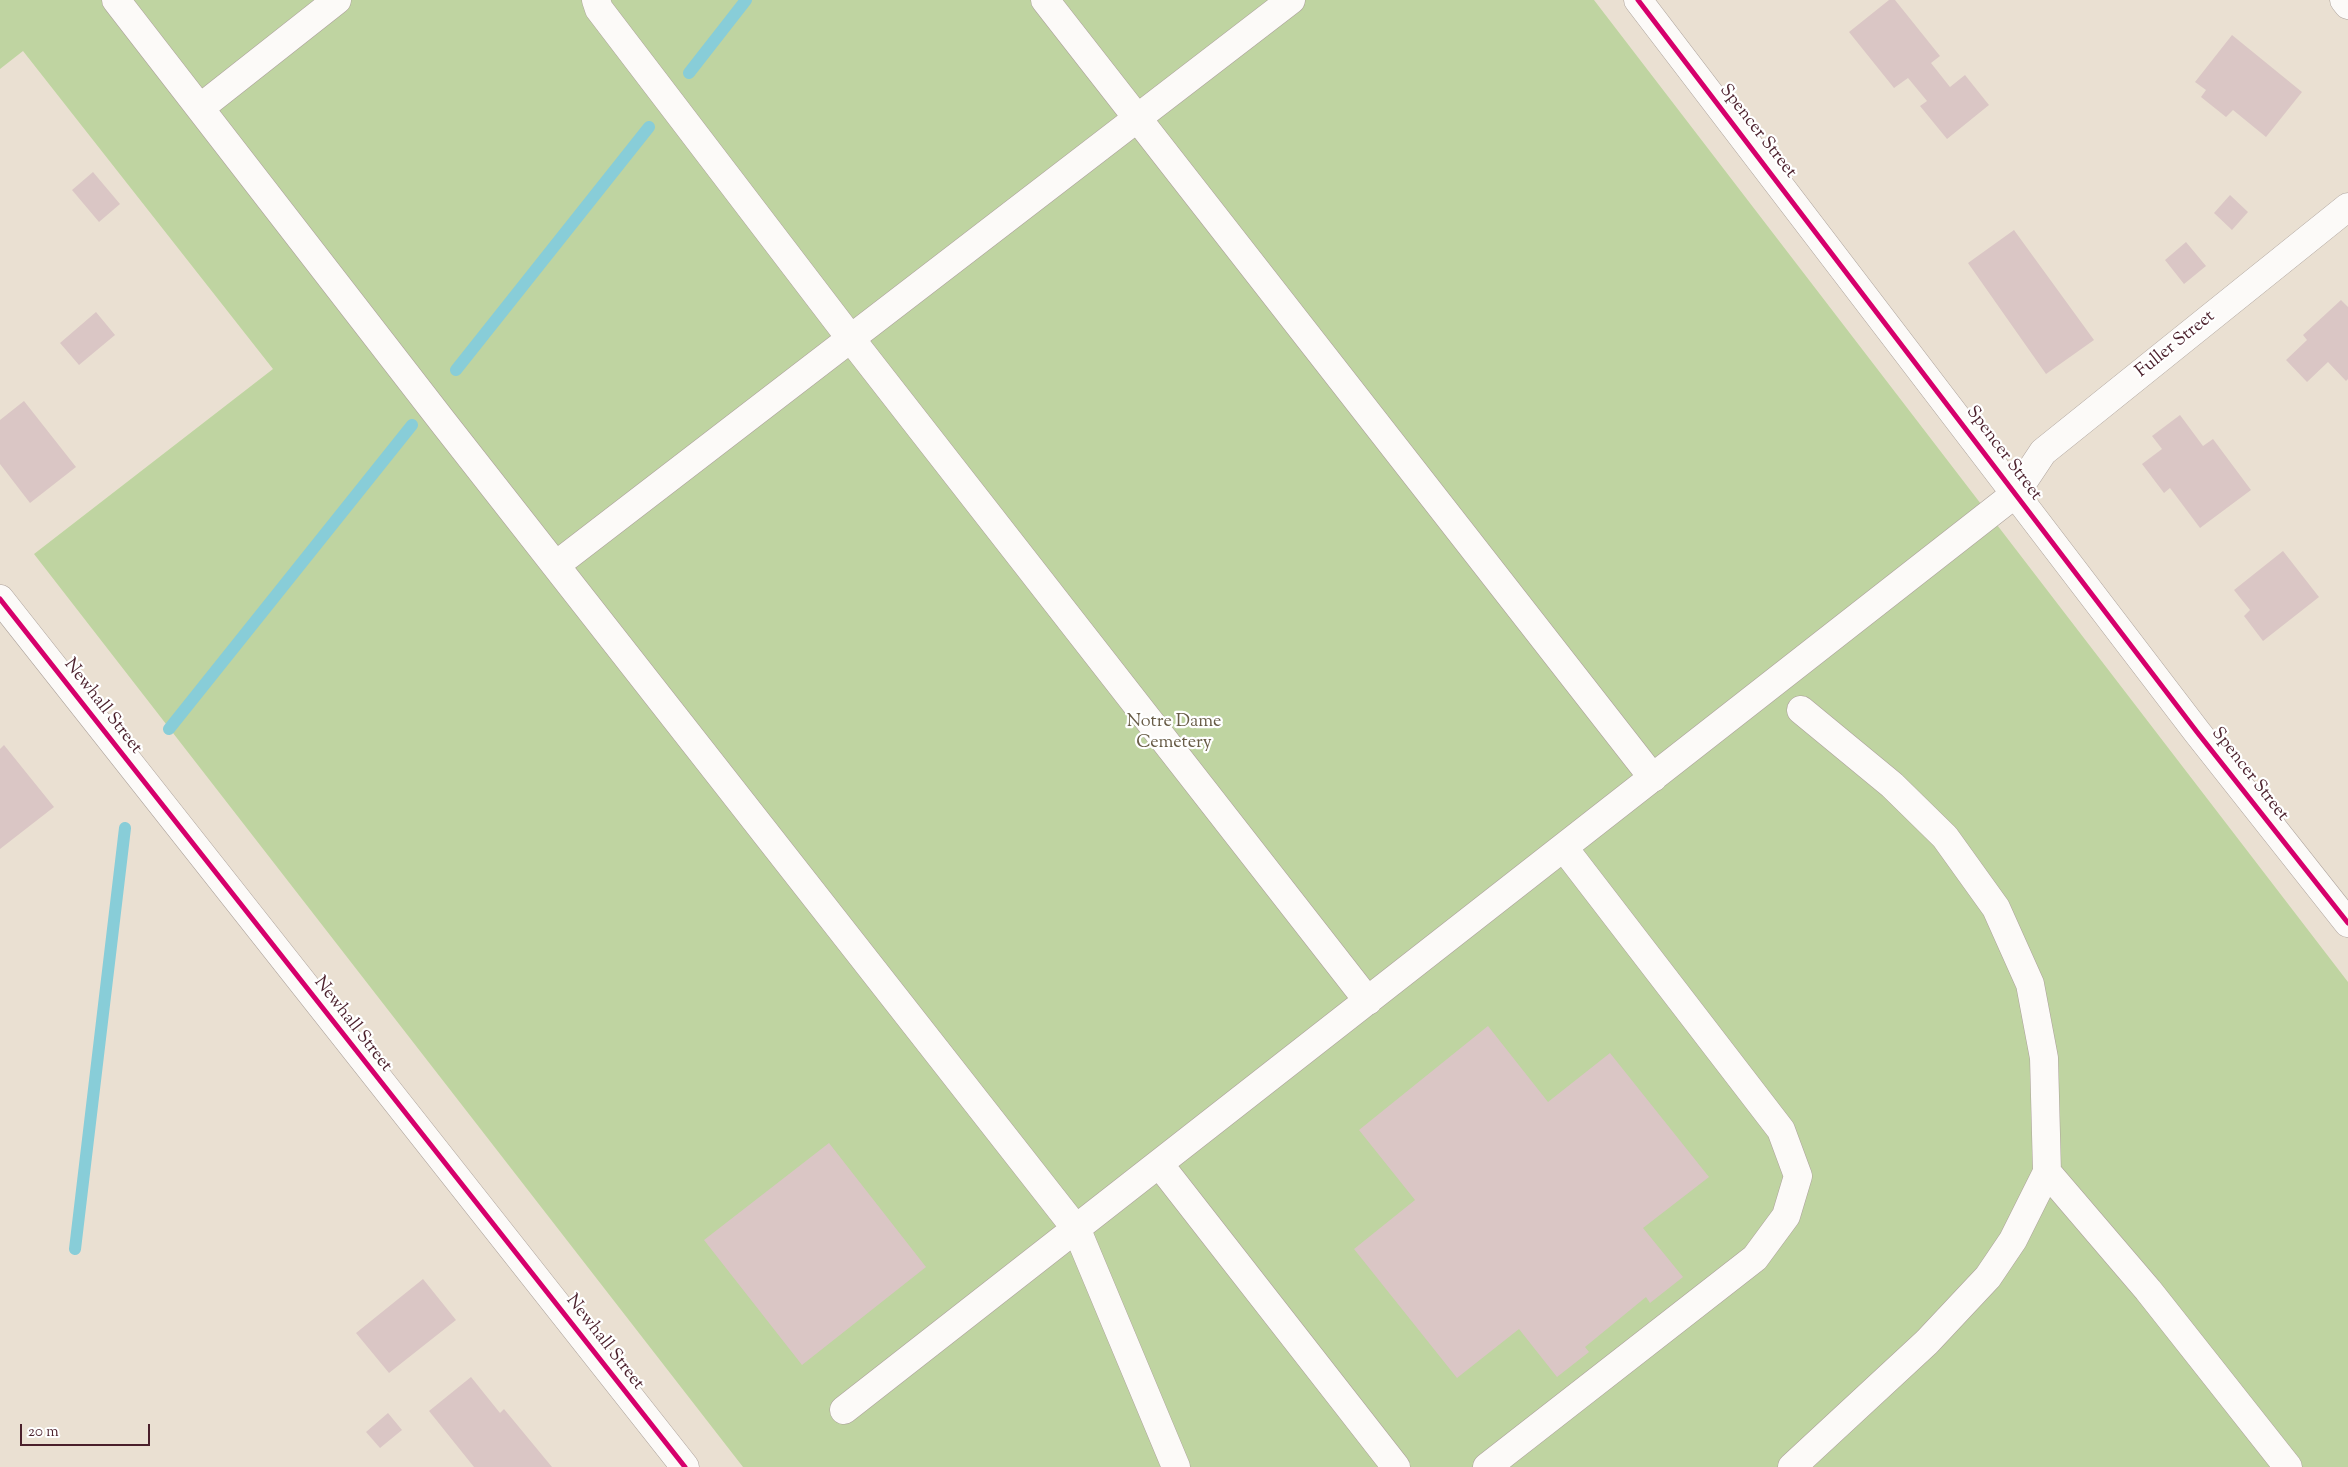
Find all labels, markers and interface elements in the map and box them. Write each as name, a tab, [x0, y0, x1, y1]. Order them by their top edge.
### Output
street label: Spencer Street	[1714, 81, 1800, 183]
street label: Fuller Street	[2132, 307, 2220, 383]
street label: Spencer Street	[1960, 402, 2046, 506]
street label: Newhall Street	[58, 655, 146, 759]
park label: Notre Dame Cemetery	[1127, 712, 1221, 754]
street label: Spencer Street	[2206, 724, 2292, 826]
street label: Newhall Street	[308, 973, 396, 1077]
street label: Newhall Street	[560, 1291, 648, 1395]
scale bar	[22, 1414, 152, 1446]
text: 20 m	[28, 1422, 59, 1443]

